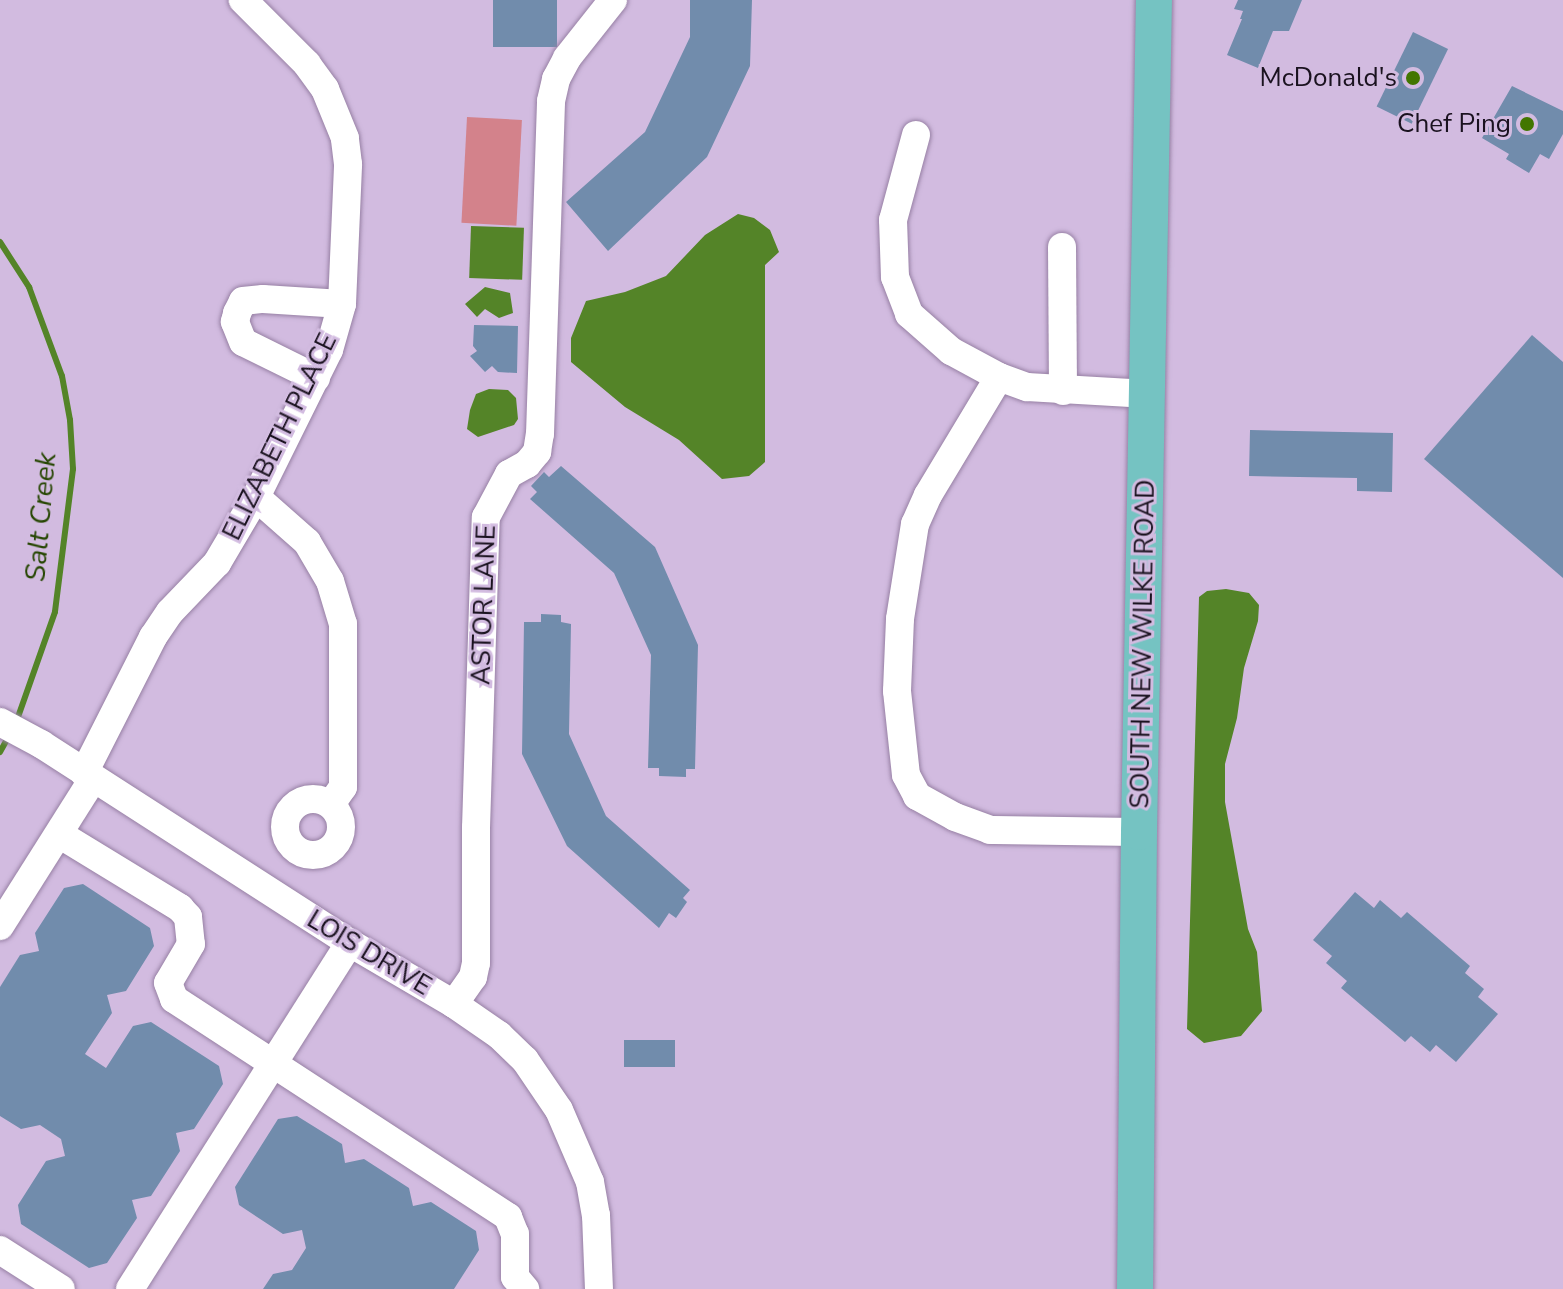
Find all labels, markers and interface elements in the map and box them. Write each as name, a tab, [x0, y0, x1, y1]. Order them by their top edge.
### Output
place label: McDonald's	[1259, 62, 1397, 94]
marker: McDonald's	[1404, 69, 1422, 87]
place label: Chef Ping	[1397, 108, 1511, 140]
marker: Chef Ping	[1518, 115, 1536, 133]
street label: ELIZABETH PLACE	[216, 329, 344, 545]
water label: Salt Creek	[19, 451, 63, 583]
street label: SOUTH NEW WILKE ROAD	[1125, 479, 1161, 809]
street label: ASTOR LANE	[466, 525, 502, 685]
street label: LOIS DRIVE	[301, 904, 437, 1002]

